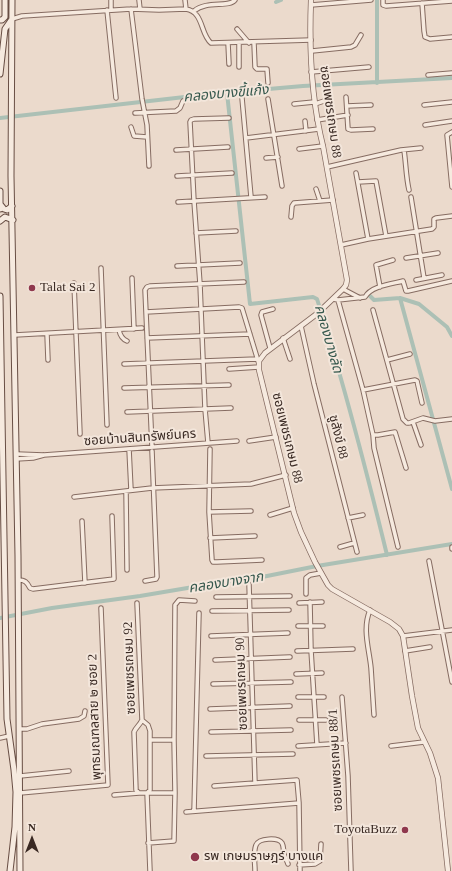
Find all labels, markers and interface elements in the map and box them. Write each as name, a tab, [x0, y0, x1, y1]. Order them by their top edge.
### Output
street label: ซอยเพชรเกษม 88	[316, 65, 344, 159]
water label: คลองบางขี้แก้ง	[183, 82, 269, 106]
place label: Talat Sai 2	[40, 280, 95, 296]
marker: Talat Sai 2	[27, 283, 37, 293]
water label: คลองบางลัด	[310, 303, 346, 375]
street label: ซอยเพชรเกษม 88	[268, 391, 306, 485]
street label: ชูสังข์ 88	[325, 413, 351, 461]
street label: ซอยบ้านสินทรัพย์นคร	[83, 426, 197, 450]
water label: คลองบางจาก	[187, 569, 265, 597]
street label: ซอยเพชรเกษม 92	[121, 621, 139, 715]
street label: ซอยเพชรเกษม 90	[233, 637, 251, 731]
street label: พุทธมณฑลสาย ๒ ซอย 2	[85, 654, 105, 780]
street label: ซอยเพชรเกษม 88/1	[326, 708, 346, 812]
north arrow	[12, 819, 52, 859]
text: N	[28, 821, 36, 833]
place label: ToyotaBuzz	[334, 822, 397, 838]
marker: ToyotaBuzz	[400, 825, 410, 835]
place label: รพ เกษมราษฎร์ บางแค	[204, 849, 323, 865]
marker: รพ เกษมราษฎร์ บางแค	[189, 851, 201, 863]

